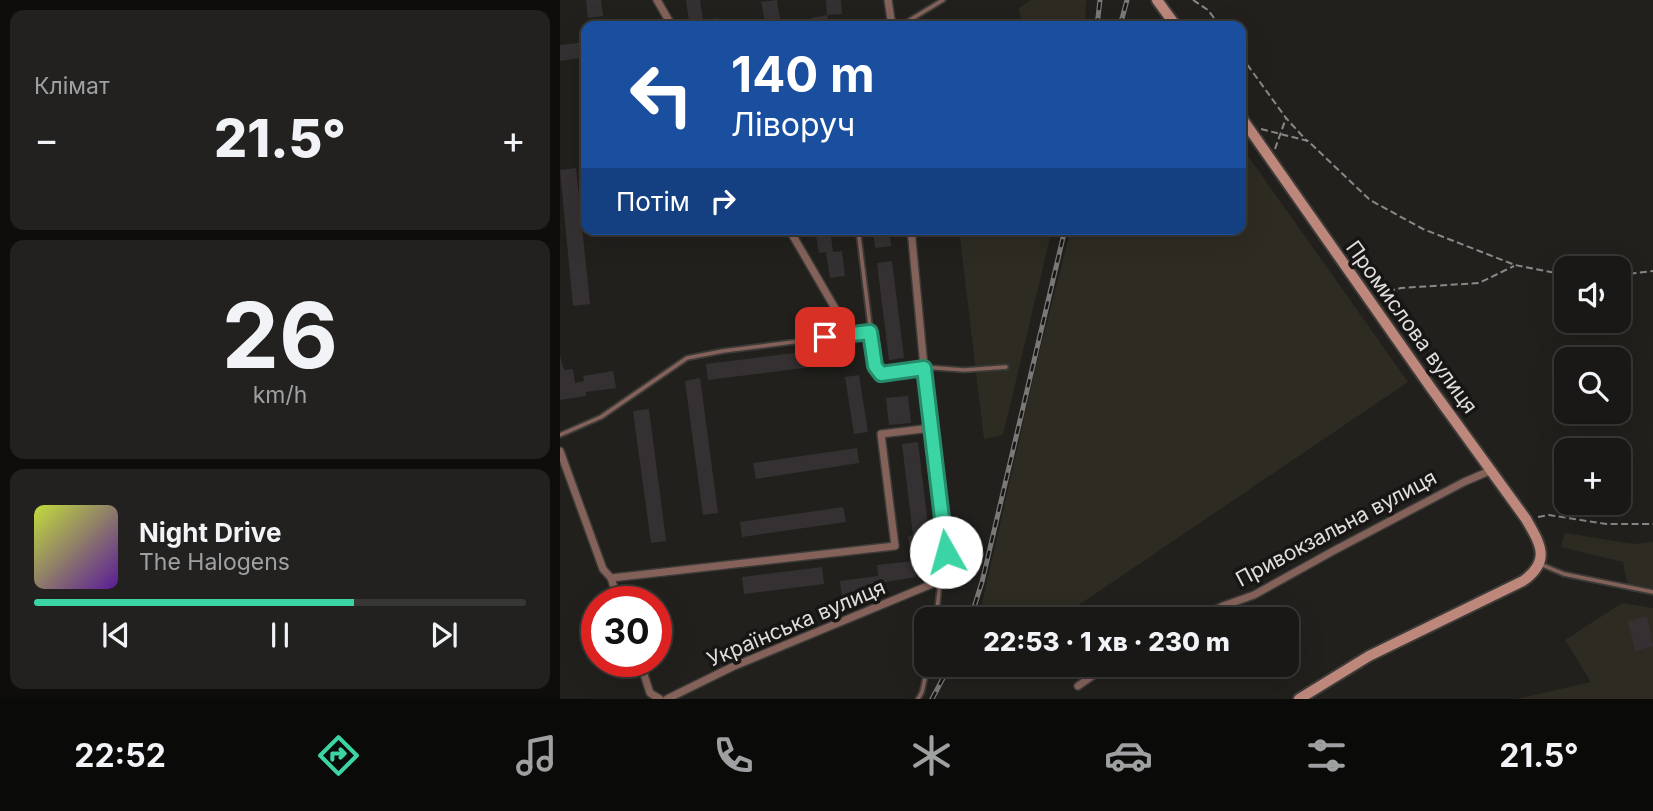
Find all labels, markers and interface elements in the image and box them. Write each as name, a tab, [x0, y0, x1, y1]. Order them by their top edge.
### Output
text: 140 m	[731, 45, 875, 104]
icon: left	[616, 49, 707, 140]
text: Клімат	[34, 72, 110, 100]
text: Ліворуч	[731, 105, 855, 144]
text: 21.5°	[214, 107, 346, 170]
text: −	[34, 116, 59, 162]
text: +	[501, 116, 526, 162]
icon: right	[704, 182, 742, 220]
text: Потім	[616, 186, 690, 217]
street label: Промислова вулиця	[1341, 236, 1483, 418]
map controls	[1554, 256, 1631, 515]
button: sound	[1554, 256, 1631, 333]
text: 26	[222, 280, 338, 390]
pin	[795, 307, 855, 367]
icon: arrive	[806, 318, 844, 356]
button: search	[1554, 347, 1631, 424]
text: km/h	[253, 381, 307, 409]
button: +	[1554, 438, 1631, 515]
street label: Привокзальна вулиця	[1231, 464, 1441, 592]
position arrow	[909, 515, 983, 589]
text: Night Drive	[139, 517, 281, 548]
text: The Halogens	[139, 548, 290, 576]
street label: Українська вулиця	[703, 574, 889, 672]
speed limit sign: 30	[581, 586, 672, 677]
icon: previous	[97, 616, 135, 654]
icon: pause	[261, 616, 299, 654]
icon: next	[425, 616, 463, 654]
text: 22:53 · 1 хв · 230 m	[983, 626, 1230, 657]
icon: directions	[314, 731, 363, 780]
icon: music	[512, 731, 561, 780]
icon: phone	[709, 731, 758, 780]
icon: climate	[907, 731, 956, 780]
icon: car	[1104, 731, 1153, 780]
icon: filters	[1302, 731, 1351, 780]
text: 22:52	[74, 736, 166, 775]
text: 21.5°	[1499, 736, 1579, 775]

